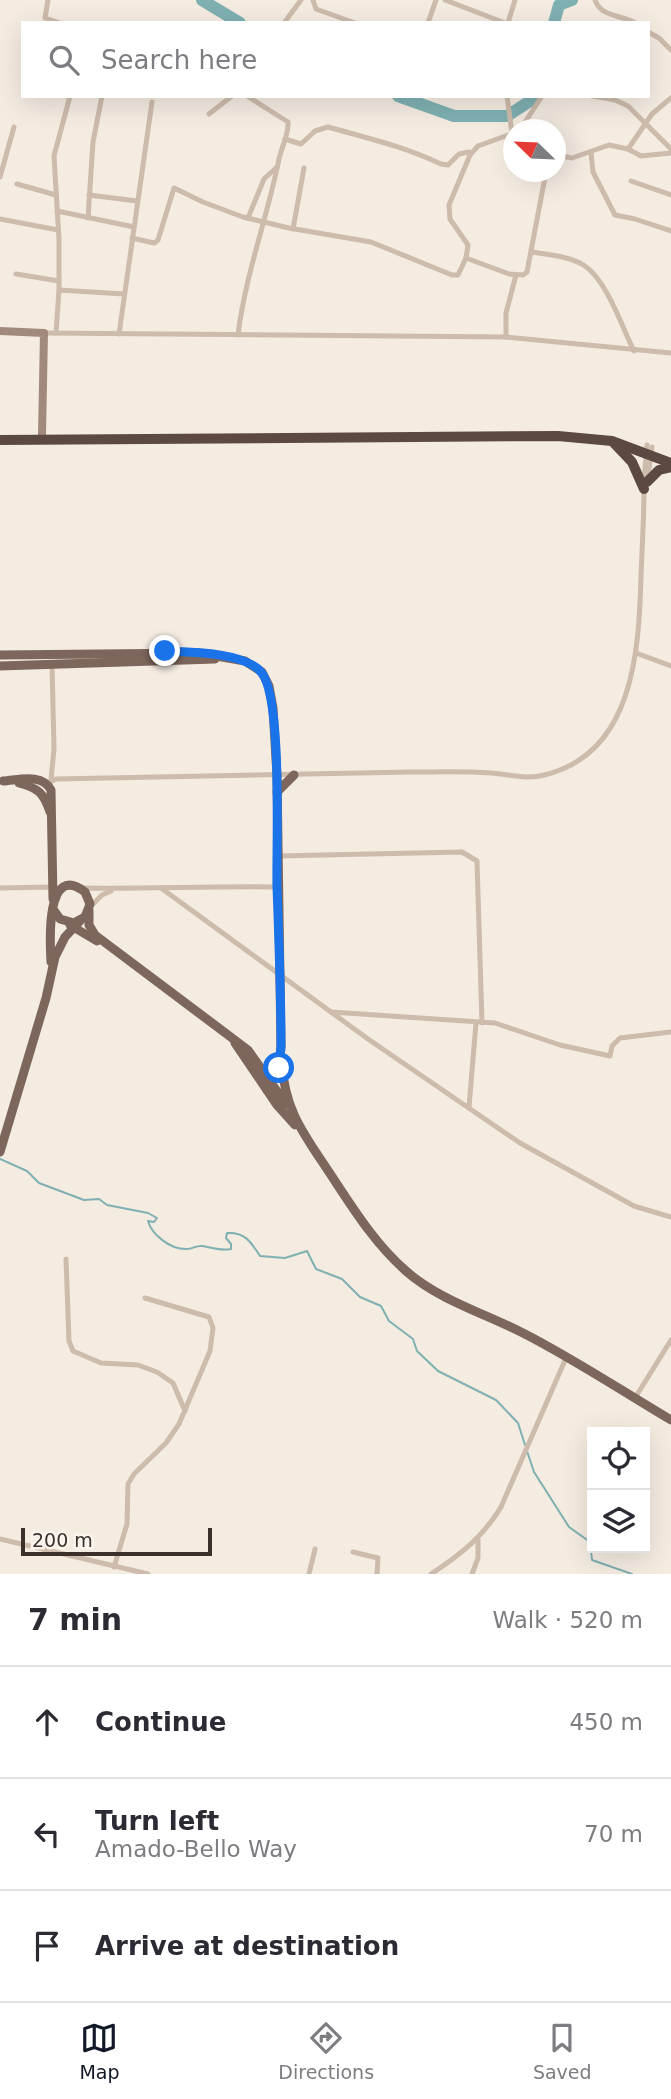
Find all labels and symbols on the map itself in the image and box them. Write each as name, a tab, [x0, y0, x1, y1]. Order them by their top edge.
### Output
north arrow	[503, 119, 566, 182]
route end	[149, 635, 180, 666]
route start	[263, 1052, 294, 1083]
scale bar	[21, 1525, 212, 1557]

